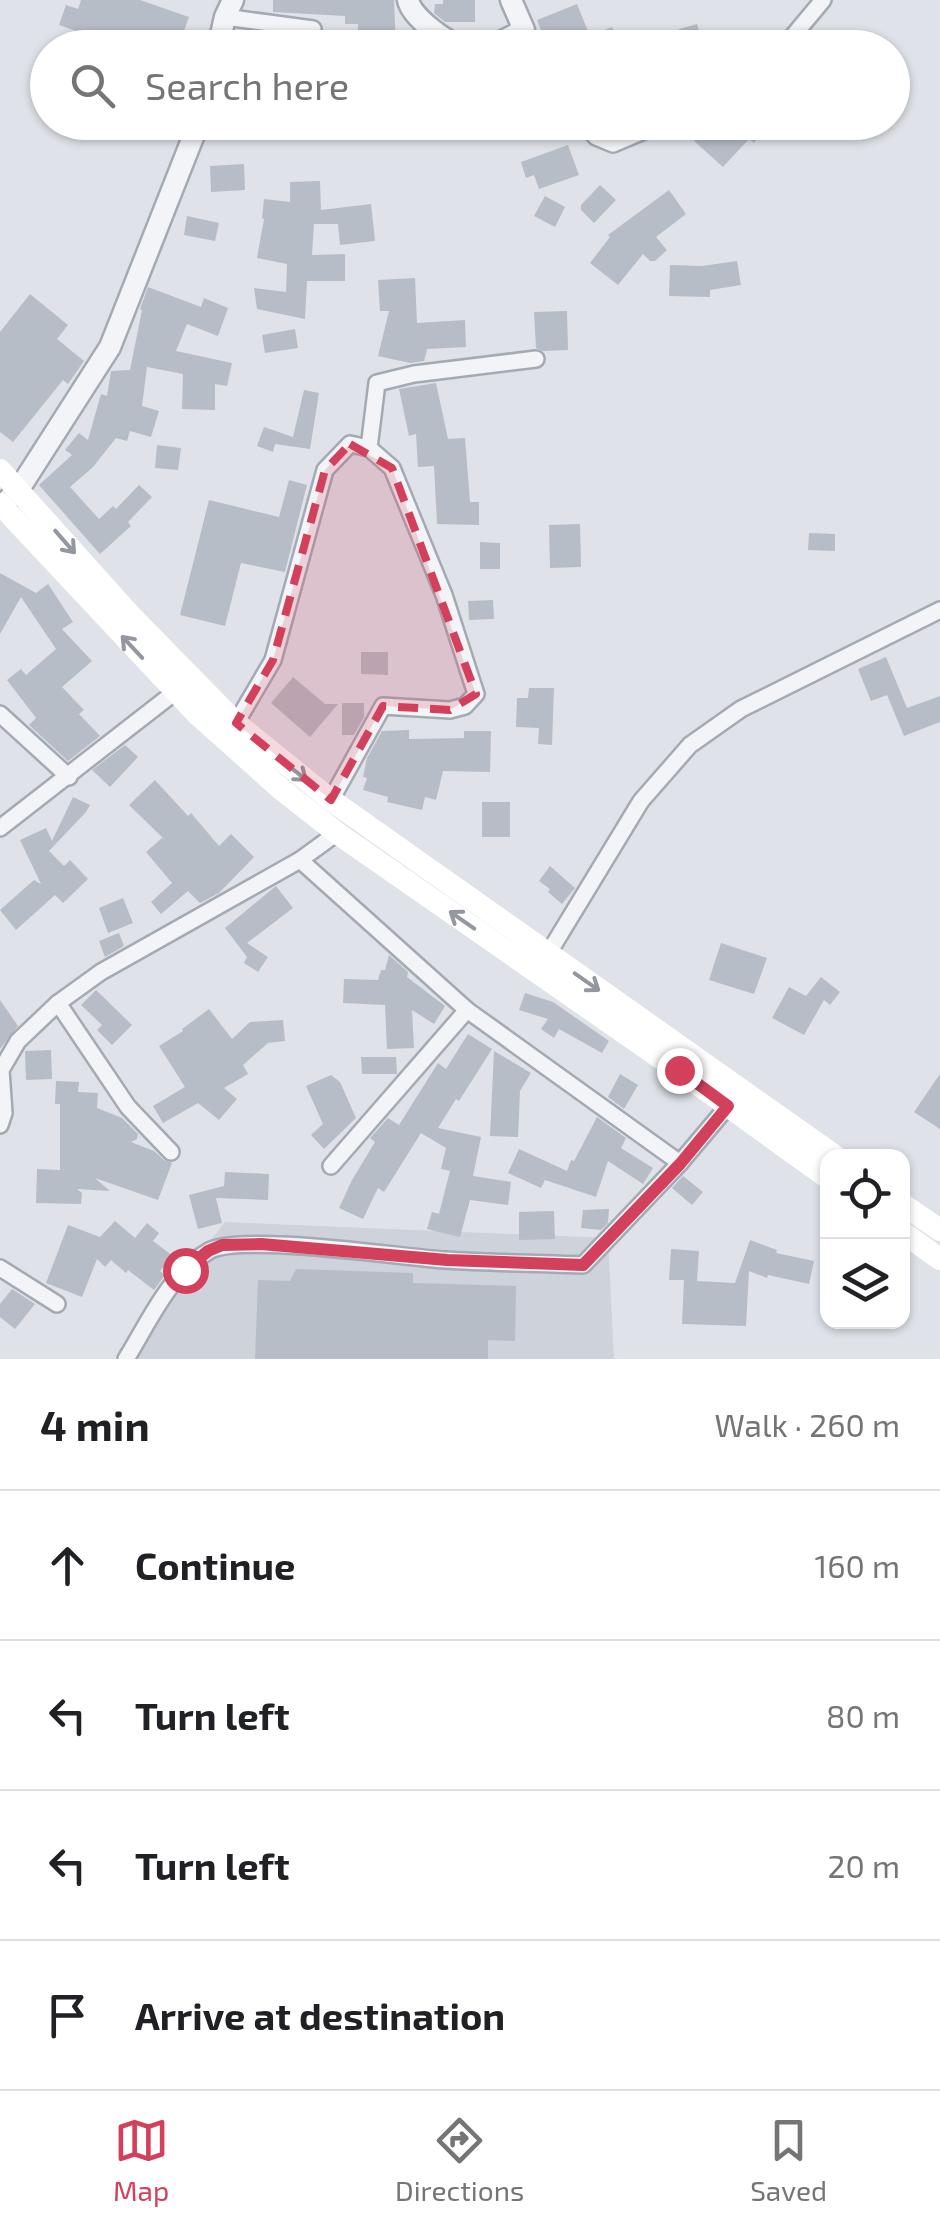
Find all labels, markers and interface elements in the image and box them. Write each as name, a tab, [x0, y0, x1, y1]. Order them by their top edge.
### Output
search box	[30, 30, 910, 140]
icon: search	[65, 58, 120, 113]
text: Search here	[145, 62, 349, 108]
one-way arrow	[54, 529, 77, 554]
one-way arrow	[120, 635, 144, 659]
one-way arrow	[282, 760, 308, 782]
one-way arrow	[448, 910, 476, 931]
one-way arrow	[573, 971, 600, 992]
route end	[657, 1048, 703, 1094]
map controls	[820, 1149, 910, 1329]
button: locate	[820, 1149, 910, 1239]
button: layers	[820, 1239, 910, 1329]
route start	[163, 1248, 209, 1294]
text: 4 min	[40, 1399, 150, 1449]
text: Walk · 260 m	[714, 1405, 900, 1443]
icon: ahead	[40, 1538, 95, 1593]
text: Continue	[135, 1542, 295, 1588]
text: 160 m	[814, 1546, 900, 1584]
icon: left	[40, 1688, 95, 1743]
text: Turn left	[135, 1692, 290, 1738]
text: 80 m	[826, 1696, 900, 1734]
icon: left	[40, 1838, 95, 1893]
text: Turn left	[135, 1842, 290, 1888]
text: 20 m	[828, 1846, 900, 1884]
icon: arrive	[40, 1988, 95, 2043]
text: Arrive at destination	[135, 1992, 505, 2038]
tab: Map	[113, 2113, 169, 2207]
tab: Directions	[395, 2113, 524, 2207]
tab: Saved	[750, 2113, 827, 2207]

